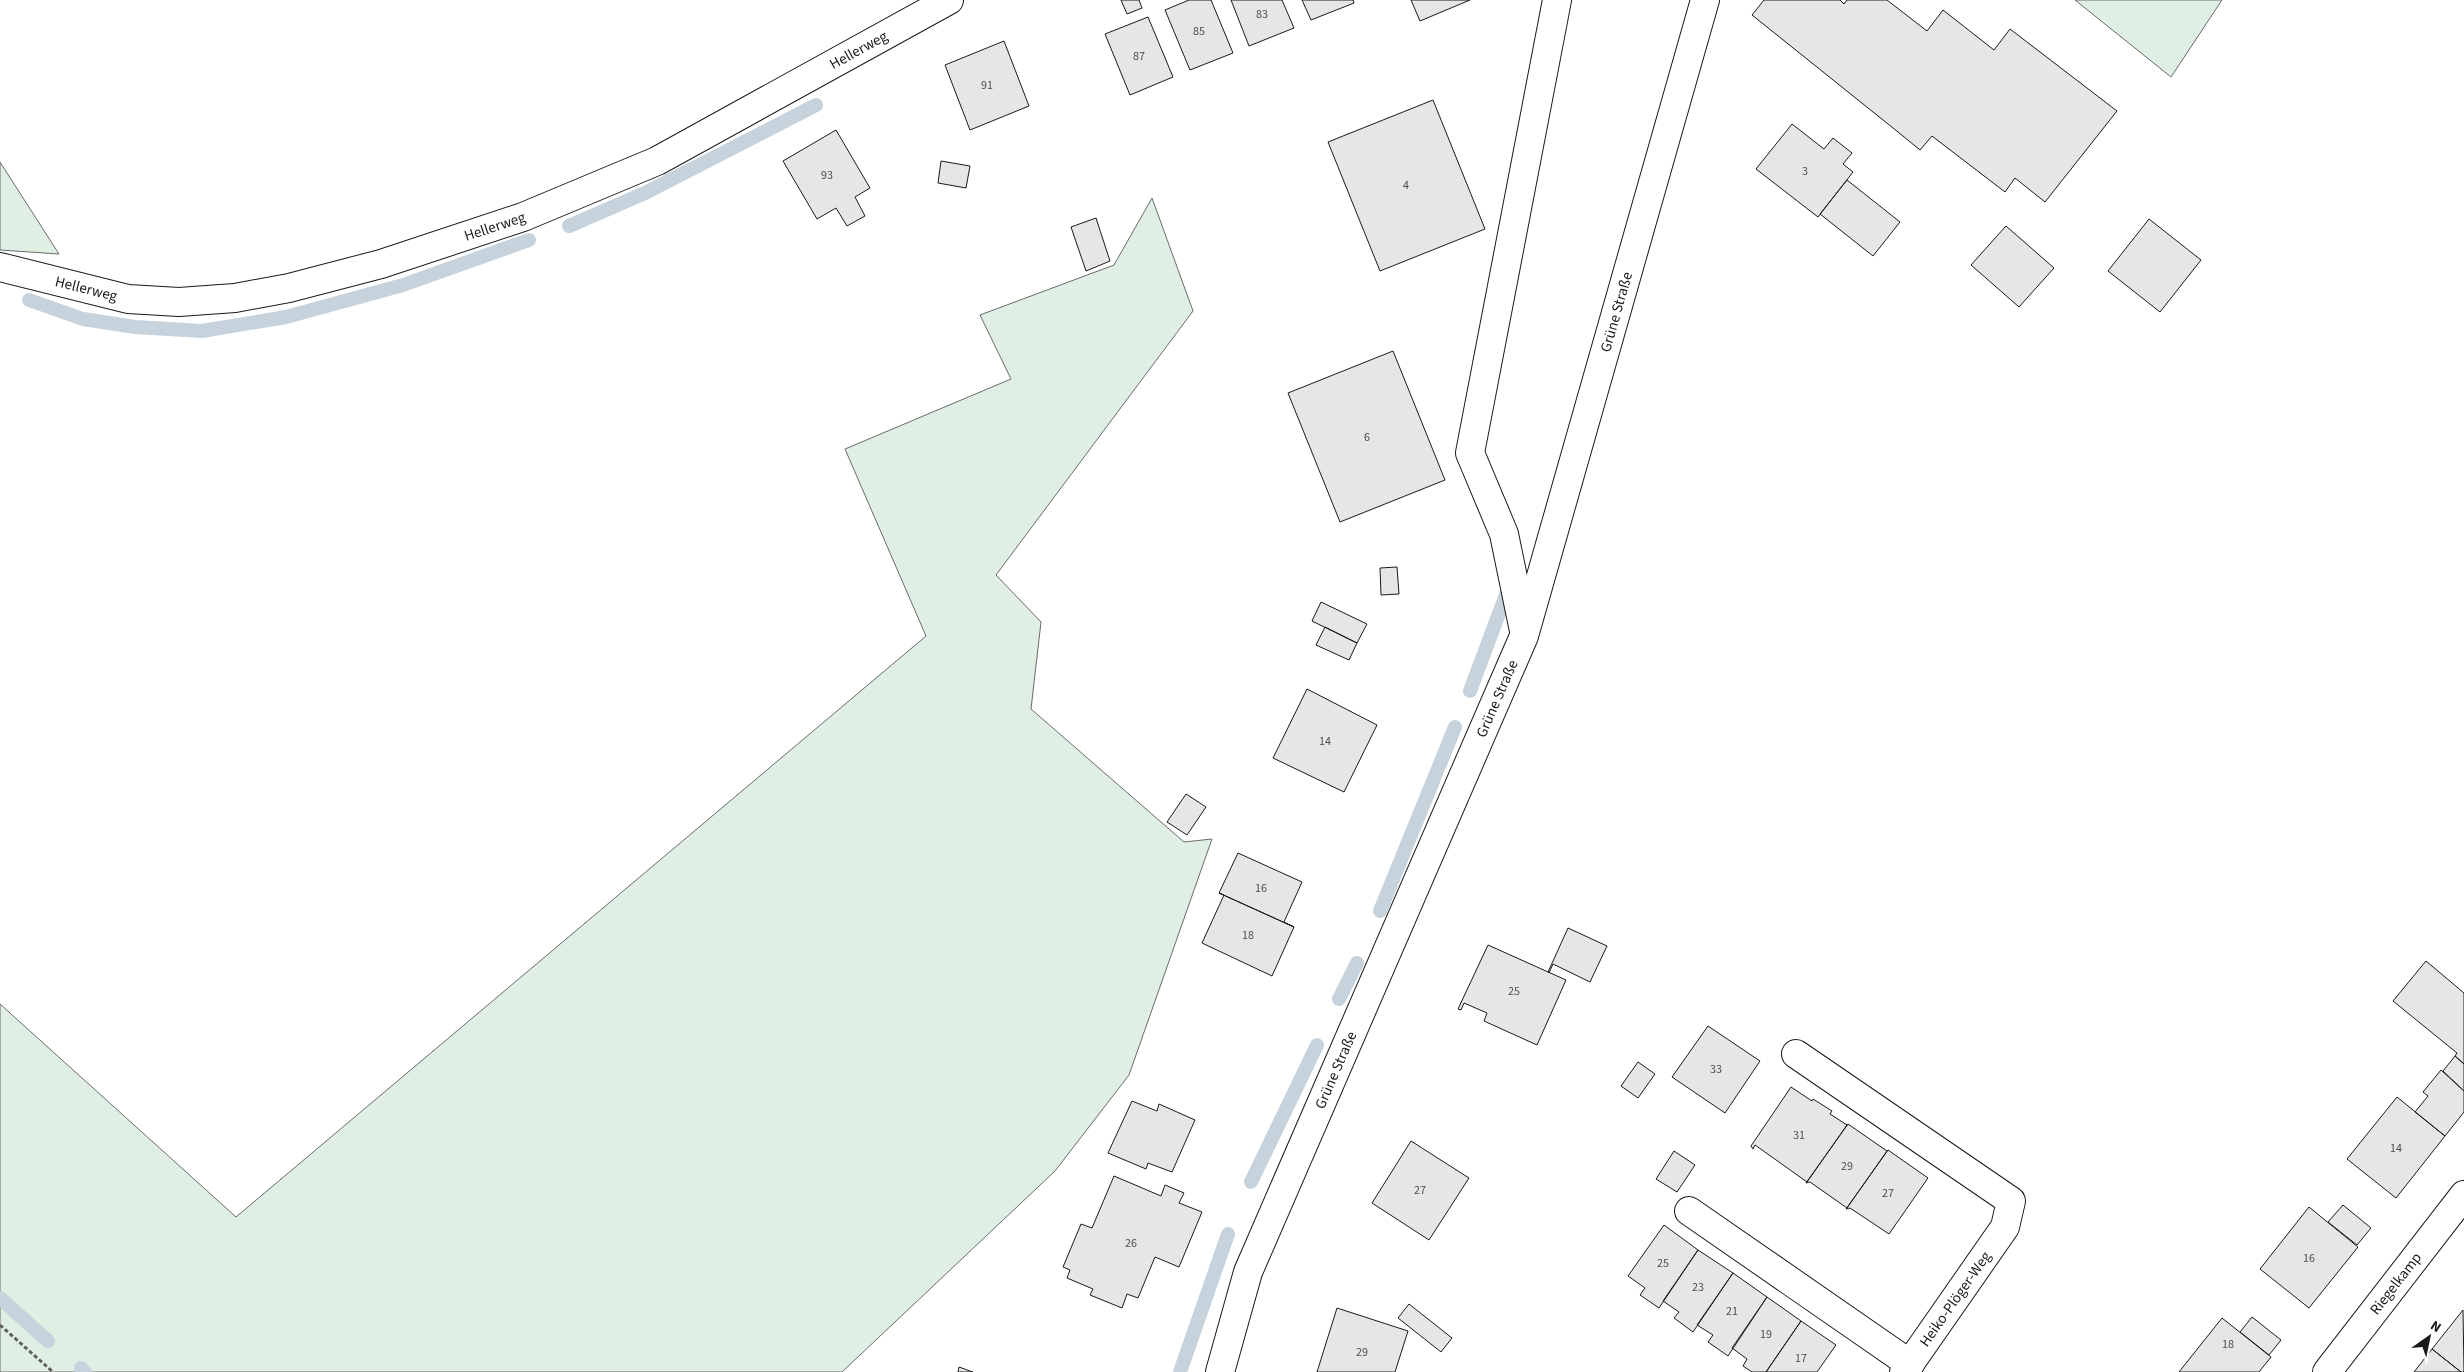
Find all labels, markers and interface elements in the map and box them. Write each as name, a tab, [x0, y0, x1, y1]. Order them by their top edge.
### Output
house number: 83	[1256, 6, 1268, 23]
house number: 85	[1193, 23, 1205, 40]
street label: Hellerweg	[826, 26, 892, 75]
house number: 87	[1133, 48, 1145, 65]
house number: 91	[981, 77, 993, 94]
house number: 3	[1802, 163, 1808, 180]
house number: 93	[821, 167, 833, 184]
house number: 4	[1403, 177, 1409, 194]
street label: Hellerweg	[462, 207, 529, 247]
street label: Grüne Straße	[1595, 270, 1638, 355]
street label: Hellerweg	[53, 271, 120, 307]
house number: 6	[1364, 429, 1370, 446]
street label: Grüne Straße	[1471, 657, 1523, 741]
house number: 14	[1319, 733, 1331, 750]
house number: 16	[1255, 880, 1267, 897]
house number: 18	[1242, 927, 1254, 944]
house number: 25	[1508, 983, 1520, 1000]
street label: Grüne Straße	[1310, 1028, 1362, 1112]
house number: 33	[1710, 1061, 1722, 1078]
house number: 31	[1793, 1127, 1805, 1144]
house number: 14	[2390, 1140, 2402, 1157]
house number: 29	[1841, 1158, 1853, 1175]
house number: 27	[1414, 1182, 1426, 1199]
house number: 27	[1882, 1185, 1894, 1202]
house number: 26	[1125, 1235, 1137, 1252]
street label: Heiko-Plöger-Weg	[1915, 1247, 1996, 1351]
street label: Riegelkamp	[2365, 1248, 2427, 1319]
house number: 16	[2303, 1250, 2315, 1267]
house number: 25	[1657, 1255, 1669, 1272]
house number: 23	[1692, 1279, 1704, 1296]
house number: 21	[1726, 1303, 1738, 1320]
north arrow	[2404, 1312, 2454, 1362]
text: N	[2426, 1316, 2445, 1338]
house number: 19	[1760, 1326, 1772, 1343]
house number: 18	[2222, 1336, 2234, 1353]
house number: 29	[1356, 1344, 1368, 1361]
house number: 17	[1795, 1350, 1807, 1367]

